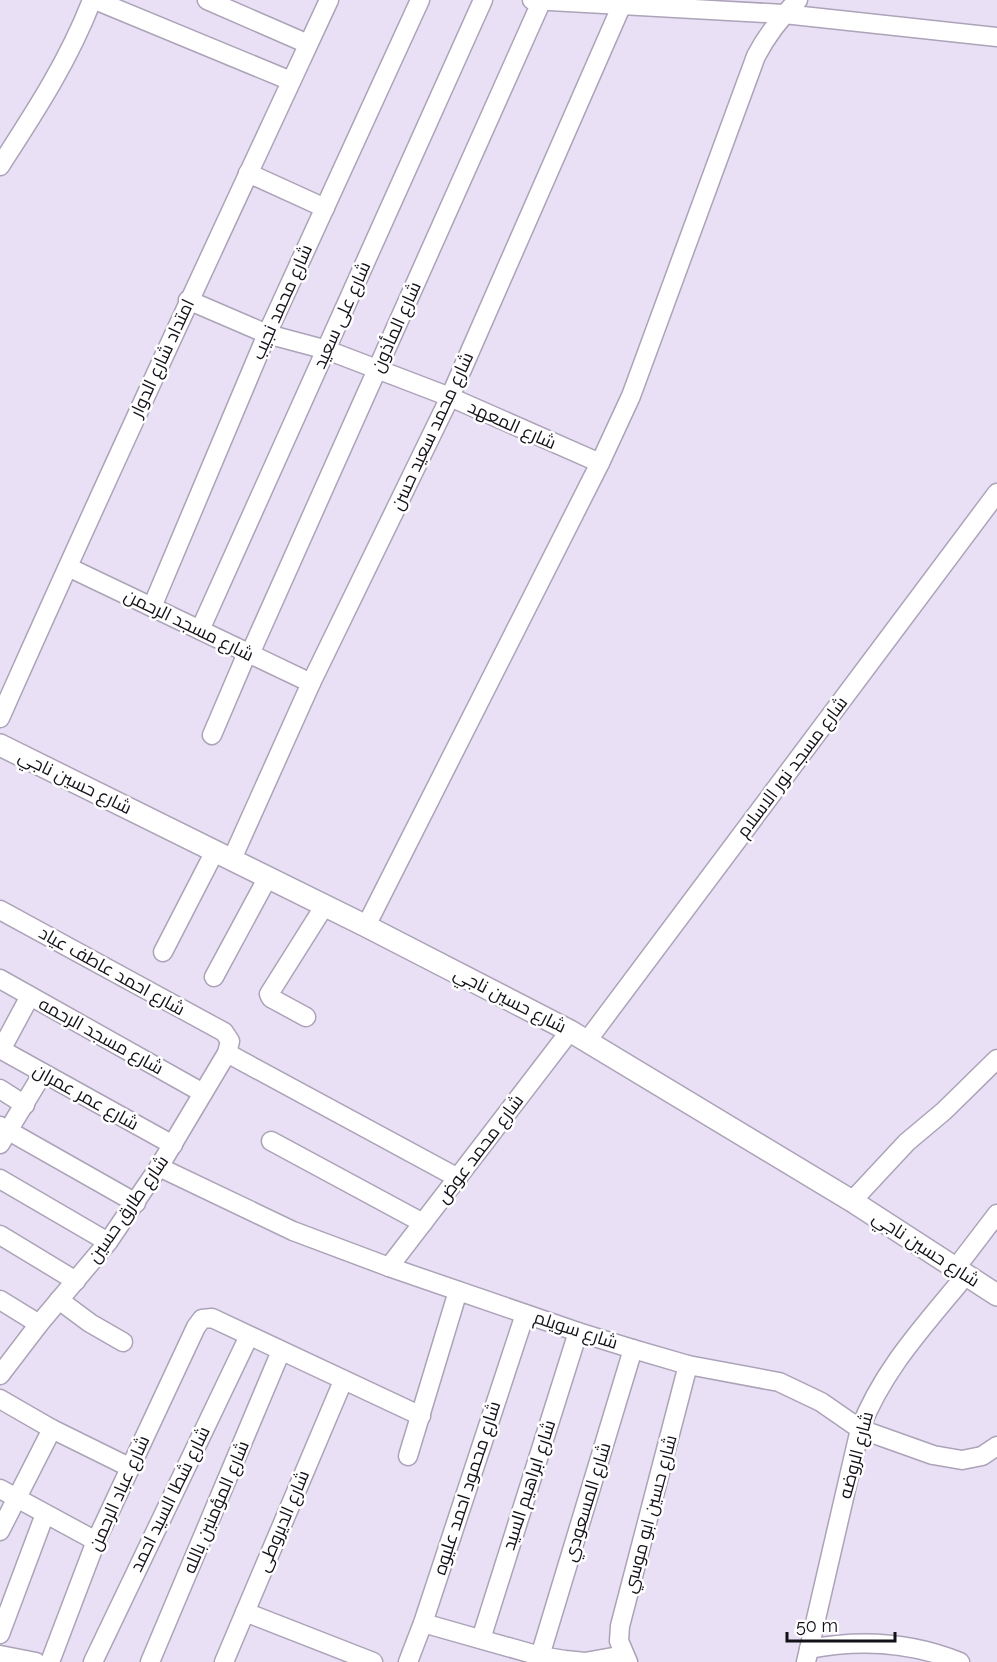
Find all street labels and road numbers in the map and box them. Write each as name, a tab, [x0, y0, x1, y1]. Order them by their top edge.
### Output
street label: شارع محمد نجيب	[247, 241, 318, 363]
street label: شارع على سعيد	[309, 258, 376, 372]
street label: شارع المأذون	[366, 278, 427, 376]
street label: امتداد شارع الدوار	[125, 295, 200, 422]
street label: شارع محمد سعيد حسن	[386, 348, 479, 514]
street label: شارع المعهد	[464, 396, 560, 455]
street label: شارع مسجد الرحمن	[120, 584, 257, 667]
street label: شارع مسجد نور الاسلام	[732, 692, 853, 842]
street label: شارع حسين ناجي	[13, 745, 135, 822]
street label: شارع احمد عاطف عياد	[35, 922, 189, 1021]
street label: شارع حسين ناجي	[449, 962, 570, 1040]
street label: شارع مسجد الرحمه	[34, 993, 167, 1080]
street label: شارع عمر عمران	[29, 1059, 143, 1136]
street label: شارع محمد عوض	[432, 1090, 529, 1208]
street label: شارع طارق حسين	[83, 1151, 174, 1268]
street label: شارع حسين ناجي	[867, 1206, 984, 1294]
street label: شارع سويلم	[531, 1306, 621, 1355]
street label: شارع محمود احمد عليوه	[429, 1398, 506, 1578]
street label: شارع الروضه	[834, 1409, 879, 1501]
street label: شارع ابراهيم السيد	[498, 1417, 561, 1553]
street label: شارع شطا السيد احمد	[125, 1423, 216, 1576]
street label: شارع عباد الرحمن	[84, 1432, 155, 1554]
street label: شارع حسين ابو موسي	[618, 1432, 684, 1596]
street label: شارع المؤمنين بالله	[178, 1437, 255, 1577]
street label: شارع المسعودي	[558, 1440, 618, 1565]
street label: شارع الديروطى	[252, 1467, 315, 1575]

